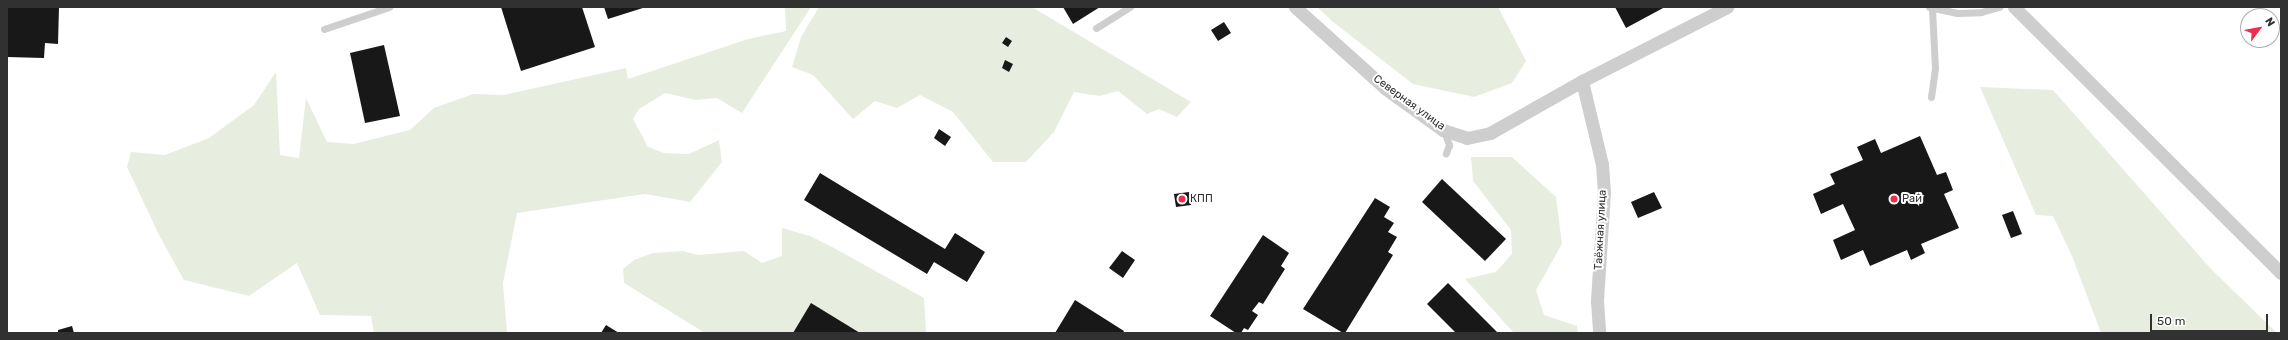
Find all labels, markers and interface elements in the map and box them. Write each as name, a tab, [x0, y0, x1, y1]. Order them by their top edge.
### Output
north arrow	[2240, 8, 2280, 48]
text: N	[2262, 15, 2277, 29]
street label: Северная улица	[1371, 73, 1447, 133]
street label: Таёжная улица	[1592, 189, 1610, 271]
place label: КПП	[1190, 192, 1213, 206]
place label: Рай	[1902, 192, 1922, 206]
marker: КПП	[1177, 194, 1187, 204]
marker: Рай	[1889, 194, 1899, 204]
scale bar	[2152, 306, 2270, 332]
text: 50 m	[2157, 314, 2185, 328]

